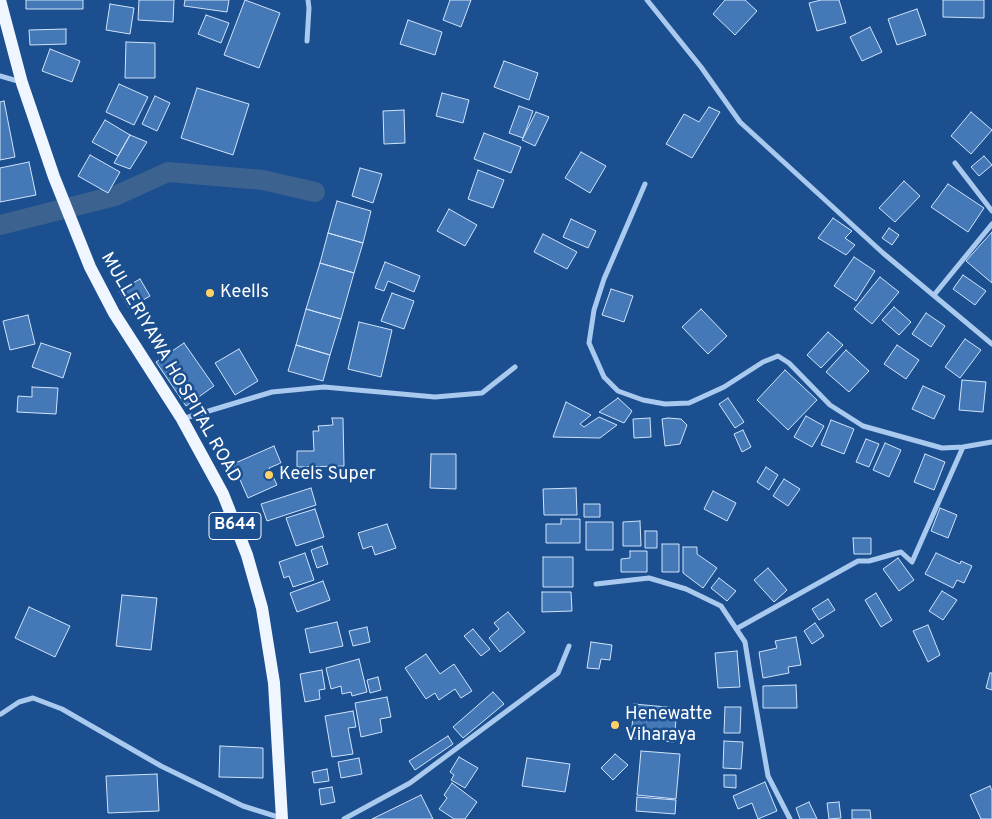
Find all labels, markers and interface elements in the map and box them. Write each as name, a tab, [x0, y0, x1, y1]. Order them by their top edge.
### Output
street label: MULLERIYAWA HOSPITAL ROAD	[95, 249, 245, 487]
place label: Keells	[220, 282, 269, 304]
marker: Keells	[204, 287, 216, 299]
place label: Keels Super	[279, 464, 376, 486]
marker: Keels Super	[263, 469, 275, 481]
road number: B644	[209, 512, 261, 540]
place label: Henewatte Viharaya	[625, 704, 712, 746]
marker: Henewatte Viharaya	[609, 719, 621, 731]

